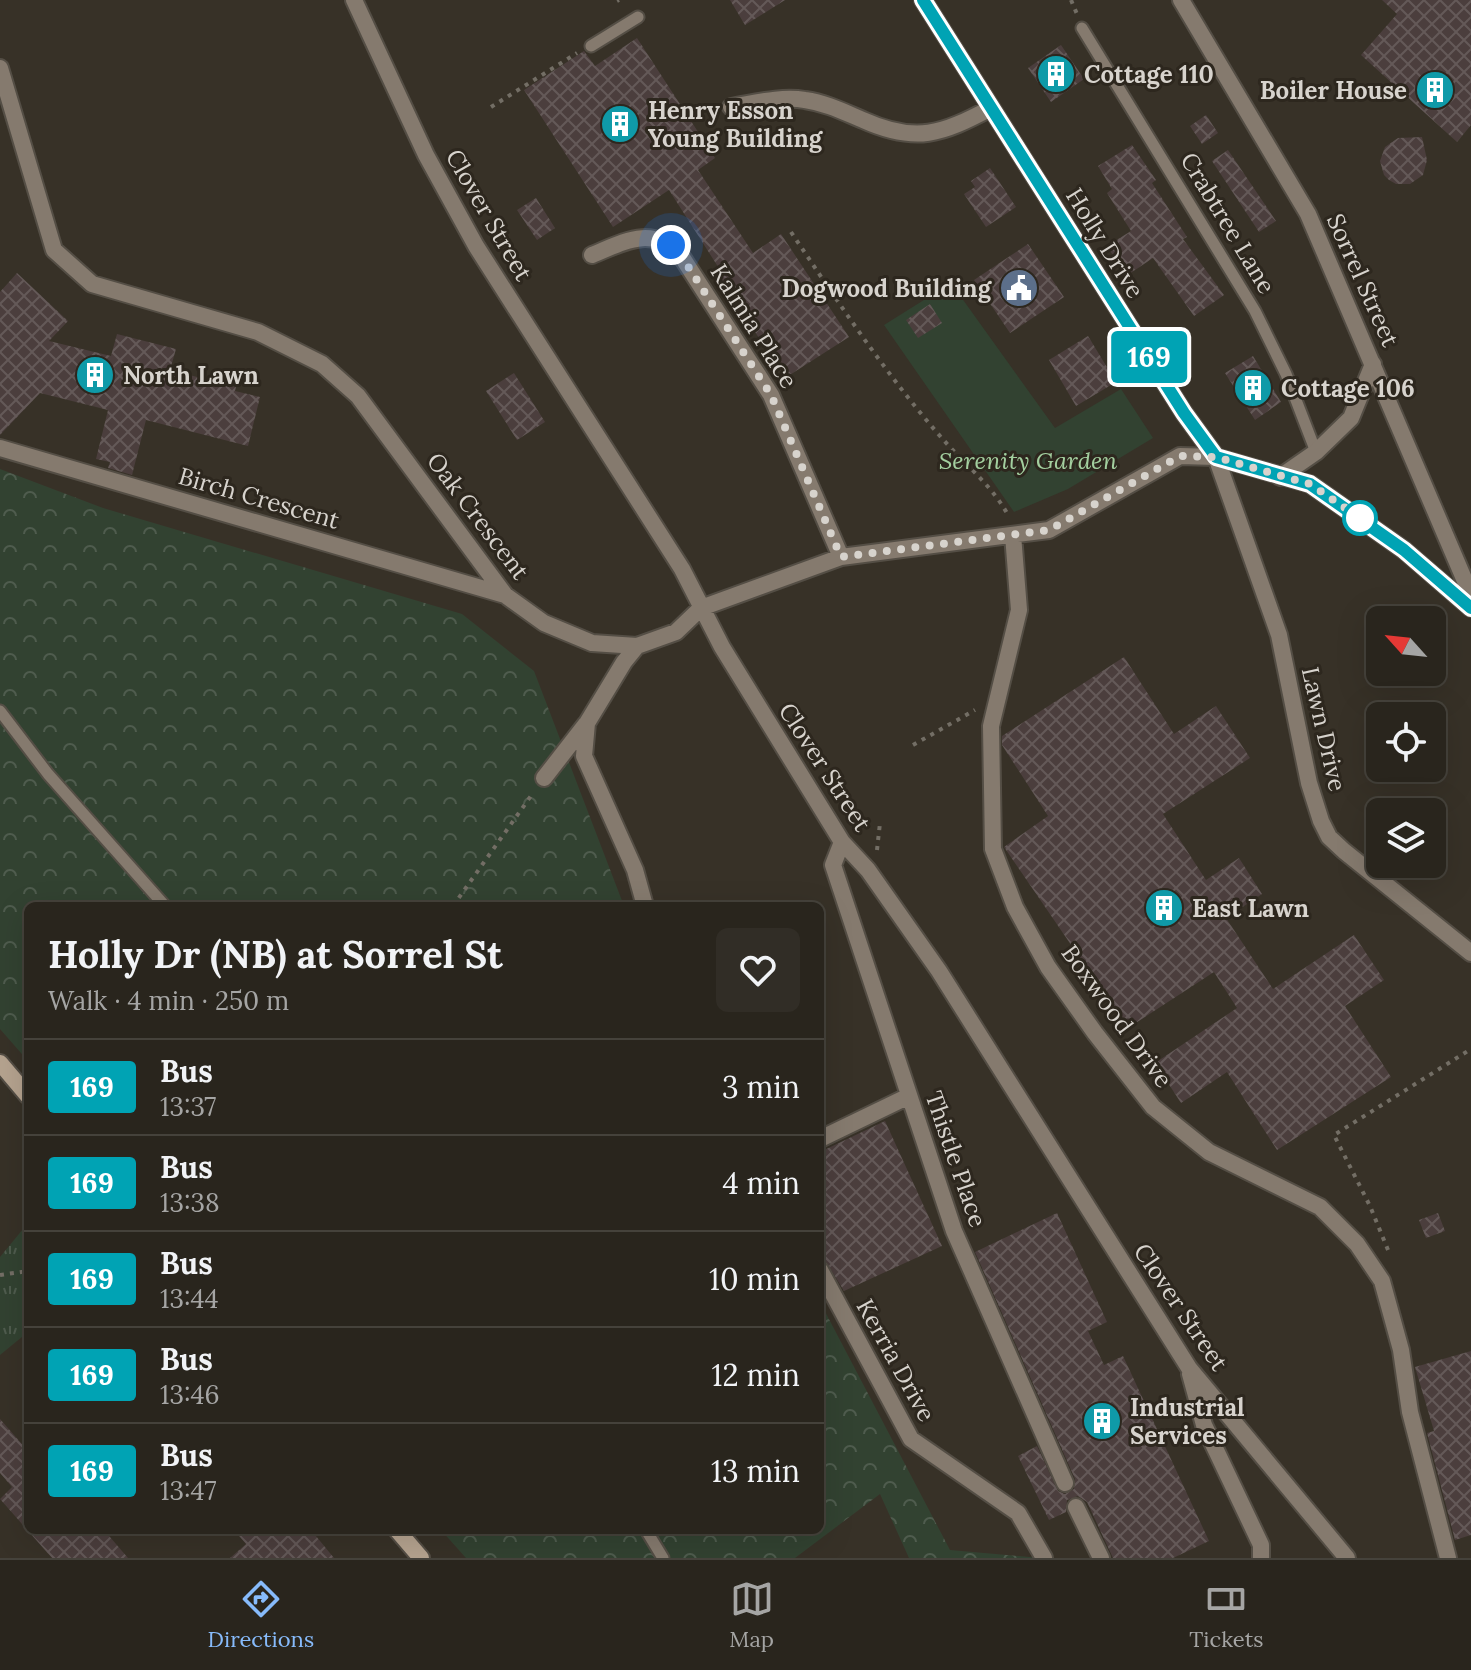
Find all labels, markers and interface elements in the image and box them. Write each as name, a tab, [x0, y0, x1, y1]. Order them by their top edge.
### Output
building icon: Cottage 110	[1035, 53, 1077, 95]
place label: Cottage 110	[1084, 59, 1214, 90]
building icon: Boiler House	[1414, 69, 1456, 111]
place label: Boiler House	[1260, 75, 1407, 106]
place label: Henry Esson Young Building	[648, 95, 824, 154]
building icon: Henry Esson Young Building	[599, 103, 641, 145]
street label: Clover Street	[439, 144, 540, 287]
street label: Crabtree Lane	[1174, 147, 1282, 299]
street label: Holly Drive	[1059, 182, 1151, 304]
street label: Sorrel Street	[1320, 209, 1406, 352]
your location	[651, 225, 691, 265]
street label: Kalmia Place	[703, 258, 805, 394]
public building icon: Dogwood Building	[998, 267, 1040, 309]
place label: Dogwood Building	[782, 273, 993, 304]
line badge: 169	[1103, 331, 1195, 383]
text: 169	[1127, 339, 1171, 375]
building icon: North Lawn	[74, 354, 116, 396]
place label: North Lawn	[123, 360, 259, 391]
building icon: Cottage 106	[1232, 367, 1274, 409]
place label: Cottage 106	[1281, 373, 1415, 404]
park label: Serenity Garden	[939, 445, 1117, 476]
street label: Oak Crescent	[420, 446, 536, 586]
street label: Birch Crescent	[175, 460, 344, 536]
unlabelled marker	[1343, 501, 1377, 535]
north arrow	[1366, 606, 1446, 686]
map controls	[1366, 606, 1446, 878]
street label: Lawn Drive	[1295, 664, 1353, 794]
street label: Clover Street	[772, 697, 878, 838]
button: locate	[1366, 702, 1446, 782]
button: layers	[1366, 798, 1446, 878]
building icon: East Lawn	[1143, 887, 1185, 929]
place label: East Lawn	[1192, 893, 1309, 924]
button: heart	[716, 928, 800, 1012]
text: Holly Dr (NB) at Sorrel St	[48, 930, 503, 978]
street label: Boxwood Drive	[1055, 938, 1179, 1094]
text: Walk · 4 min · 250 m	[48, 984, 289, 1017]
text: Bus	[160, 1052, 213, 1090]
text: 3 min	[722, 1068, 800, 1106]
text: 169	[70, 1069, 114, 1105]
street label: Thistle Place	[918, 1087, 994, 1231]
text: 13:37	[160, 1090, 216, 1123]
text: Bus	[160, 1148, 213, 1186]
text: 4 min	[722, 1164, 800, 1202]
text: 169	[70, 1165, 114, 1201]
text: 13:38	[160, 1186, 220, 1219]
street label: Clover Street	[1127, 1237, 1235, 1377]
text: Bus	[160, 1244, 213, 1282]
text: 10 min	[709, 1260, 800, 1298]
text: 169	[70, 1261, 114, 1297]
text: 13:44	[160, 1282, 219, 1315]
street label: Kerria Drive	[850, 1293, 942, 1427]
text: Bus	[160, 1340, 213, 1378]
text: 12 min	[712, 1356, 800, 1394]
text: 169	[70, 1357, 114, 1393]
text: 13:46	[160, 1378, 220, 1411]
place label: Industrial Services	[1130, 1392, 1244, 1451]
building icon: Industrial Services	[1081, 1400, 1123, 1442]
text: Bus	[160, 1436, 213, 1474]
text: 13 min	[711, 1452, 800, 1490]
text: 169	[70, 1453, 114, 1489]
text: 13:47	[160, 1474, 217, 1507]
tab: Directions	[208, 1577, 314, 1653]
tab: Map	[729, 1577, 774, 1653]
tab: Tickets	[1189, 1577, 1263, 1653]

